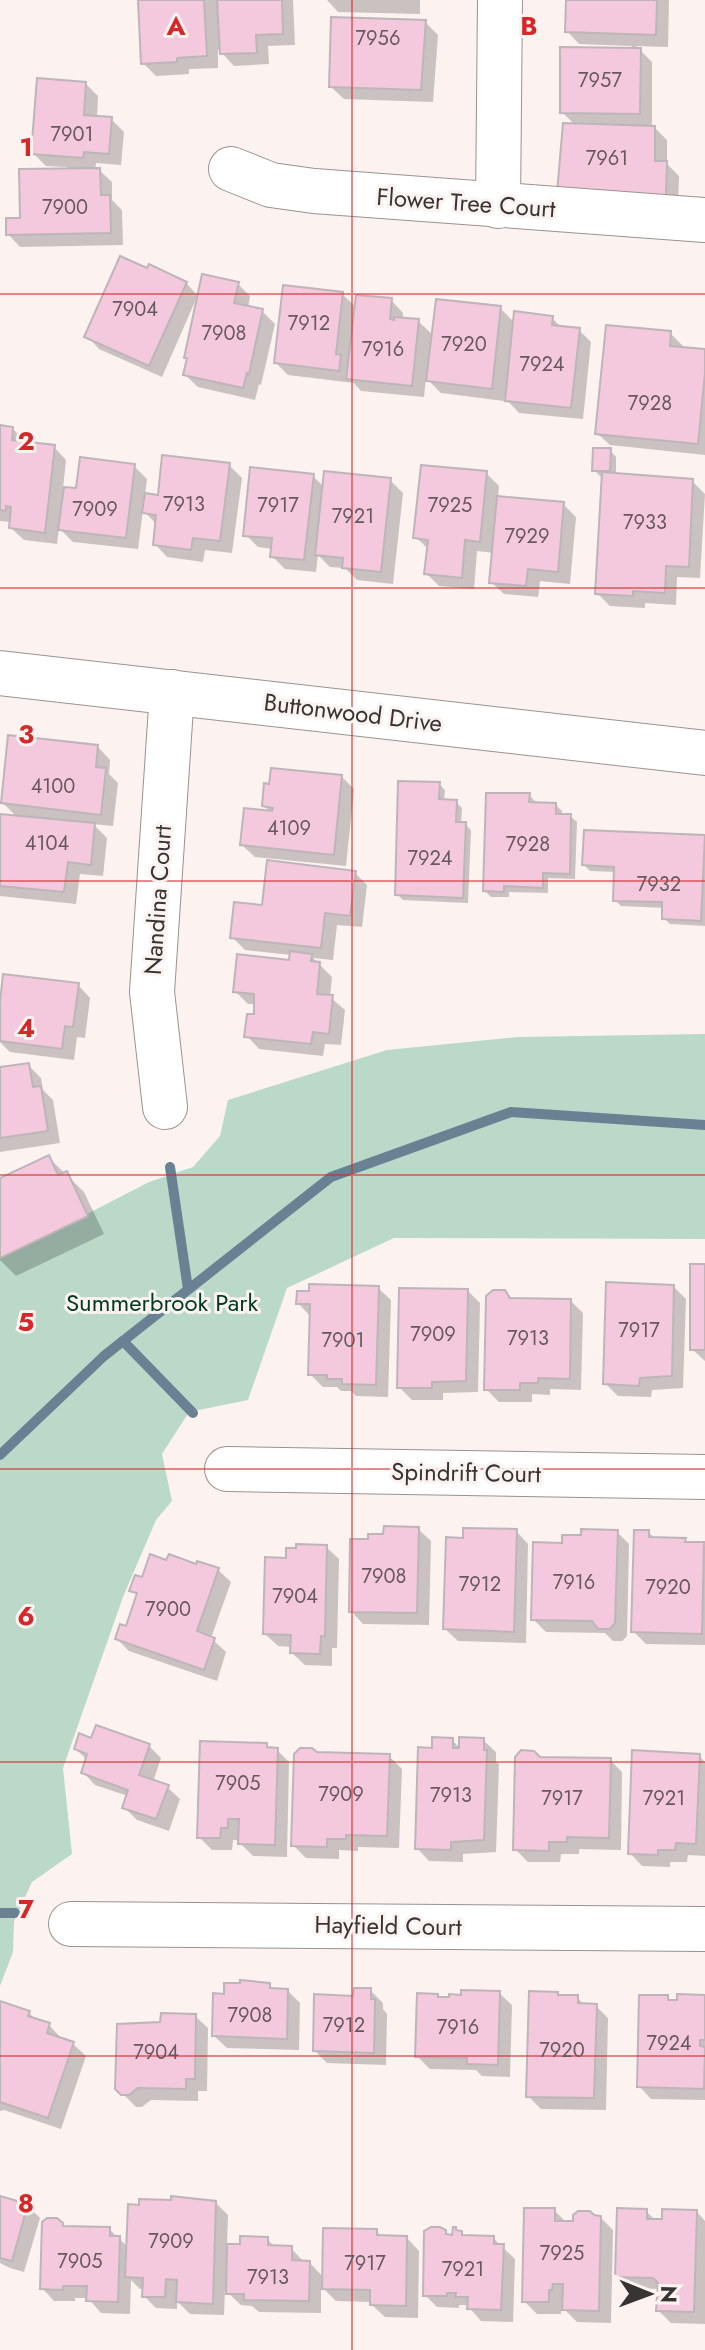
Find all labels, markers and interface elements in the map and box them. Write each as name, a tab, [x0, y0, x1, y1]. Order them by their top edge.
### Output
text: A	[165, 7, 186, 45]
text: B	[520, 7, 538, 45]
house number: 7956	[356, 24, 400, 53]
house number: 7957	[578, 66, 622, 95]
house number: 7901	[50, 120, 94, 149]
text: 1	[19, 128, 33, 166]
house number: 7961	[586, 144, 628, 173]
street label: Flower Tree Court	[375, 179, 557, 226]
house number: 7900	[42, 193, 88, 222]
house number: 7904	[112, 295, 158, 324]
house number: 7912	[288, 309, 330, 338]
house number: 7908	[202, 319, 246, 348]
house number: 7920	[441, 330, 487, 359]
house number: 7916	[362, 335, 404, 364]
house number: 7924	[519, 350, 565, 379]
house number: 7928	[628, 389, 672, 418]
text: 2	[17, 422, 35, 460]
house number: 7913	[163, 490, 205, 519]
house number: 7917	[257, 491, 299, 520]
house number: 7925	[428, 491, 472, 520]
house number: 7909	[72, 495, 118, 524]
house number: 7921	[332, 502, 374, 531]
house number: 7933	[623, 508, 667, 537]
house number: 7929	[505, 522, 549, 551]
street label: Buttonwood Drive	[262, 684, 444, 741]
text: 3	[18, 715, 34, 753]
house number: 4100	[31, 772, 75, 801]
house number: 4109	[267, 814, 311, 843]
street label: Nandina Court	[135, 824, 180, 976]
house number: 4104	[25, 829, 69, 858]
house number: 7928	[506, 830, 550, 859]
house number: 7924	[407, 844, 453, 873]
house number: 7932	[637, 870, 681, 899]
text: 4	[17, 1009, 35, 1047]
park label: Summerbrook Park	[66, 1285, 258, 1320]
text: 5	[18, 1303, 34, 1341]
house number: 7917	[618, 1316, 660, 1345]
house number: 7909	[410, 1320, 456, 1349]
house number: 7913	[507, 1324, 549, 1353]
house number: 7901	[321, 1326, 365, 1355]
street label: Spindrift Court	[391, 1454, 541, 1491]
house number: 7908	[362, 1562, 406, 1591]
house number: 7916	[553, 1568, 595, 1597]
house number: 7912	[459, 1570, 501, 1599]
house number: 7920	[645, 1573, 691, 1602]
house number: 7904	[272, 1582, 318, 1611]
house number: 7900	[145, 1595, 191, 1624]
text: 6	[17, 1597, 35, 1635]
house number: 7905	[215, 1769, 261, 1798]
house number: 7909	[318, 1780, 364, 1809]
house number: 7913	[430, 1781, 472, 1810]
house number: 7917	[541, 1784, 583, 1813]
house number: 7921	[643, 1784, 685, 1813]
text: 7	[18, 1890, 34, 1928]
street label: Hayfield Court	[314, 1907, 462, 1944]
house number: 7908	[228, 2001, 272, 2030]
house number: 7912	[323, 2011, 365, 2040]
house number: 7916	[437, 2013, 479, 2042]
house number: 7924	[646, 2029, 692, 2058]
house number: 7920	[539, 2036, 585, 2065]
house number: 7904	[133, 2038, 179, 2067]
text: 8	[18, 2184, 34, 2222]
house number: 7909	[148, 2227, 194, 2256]
house number: 7925	[540, 2239, 584, 2268]
house number: 7905	[57, 2247, 103, 2276]
house number: 7917	[344, 2249, 386, 2278]
north arrow	[609, 2254, 689, 2334]
house number: 7921	[442, 2255, 484, 2284]
house number: 7913	[247, 2263, 289, 2292]
text: N	[653, 2285, 685, 2303]

